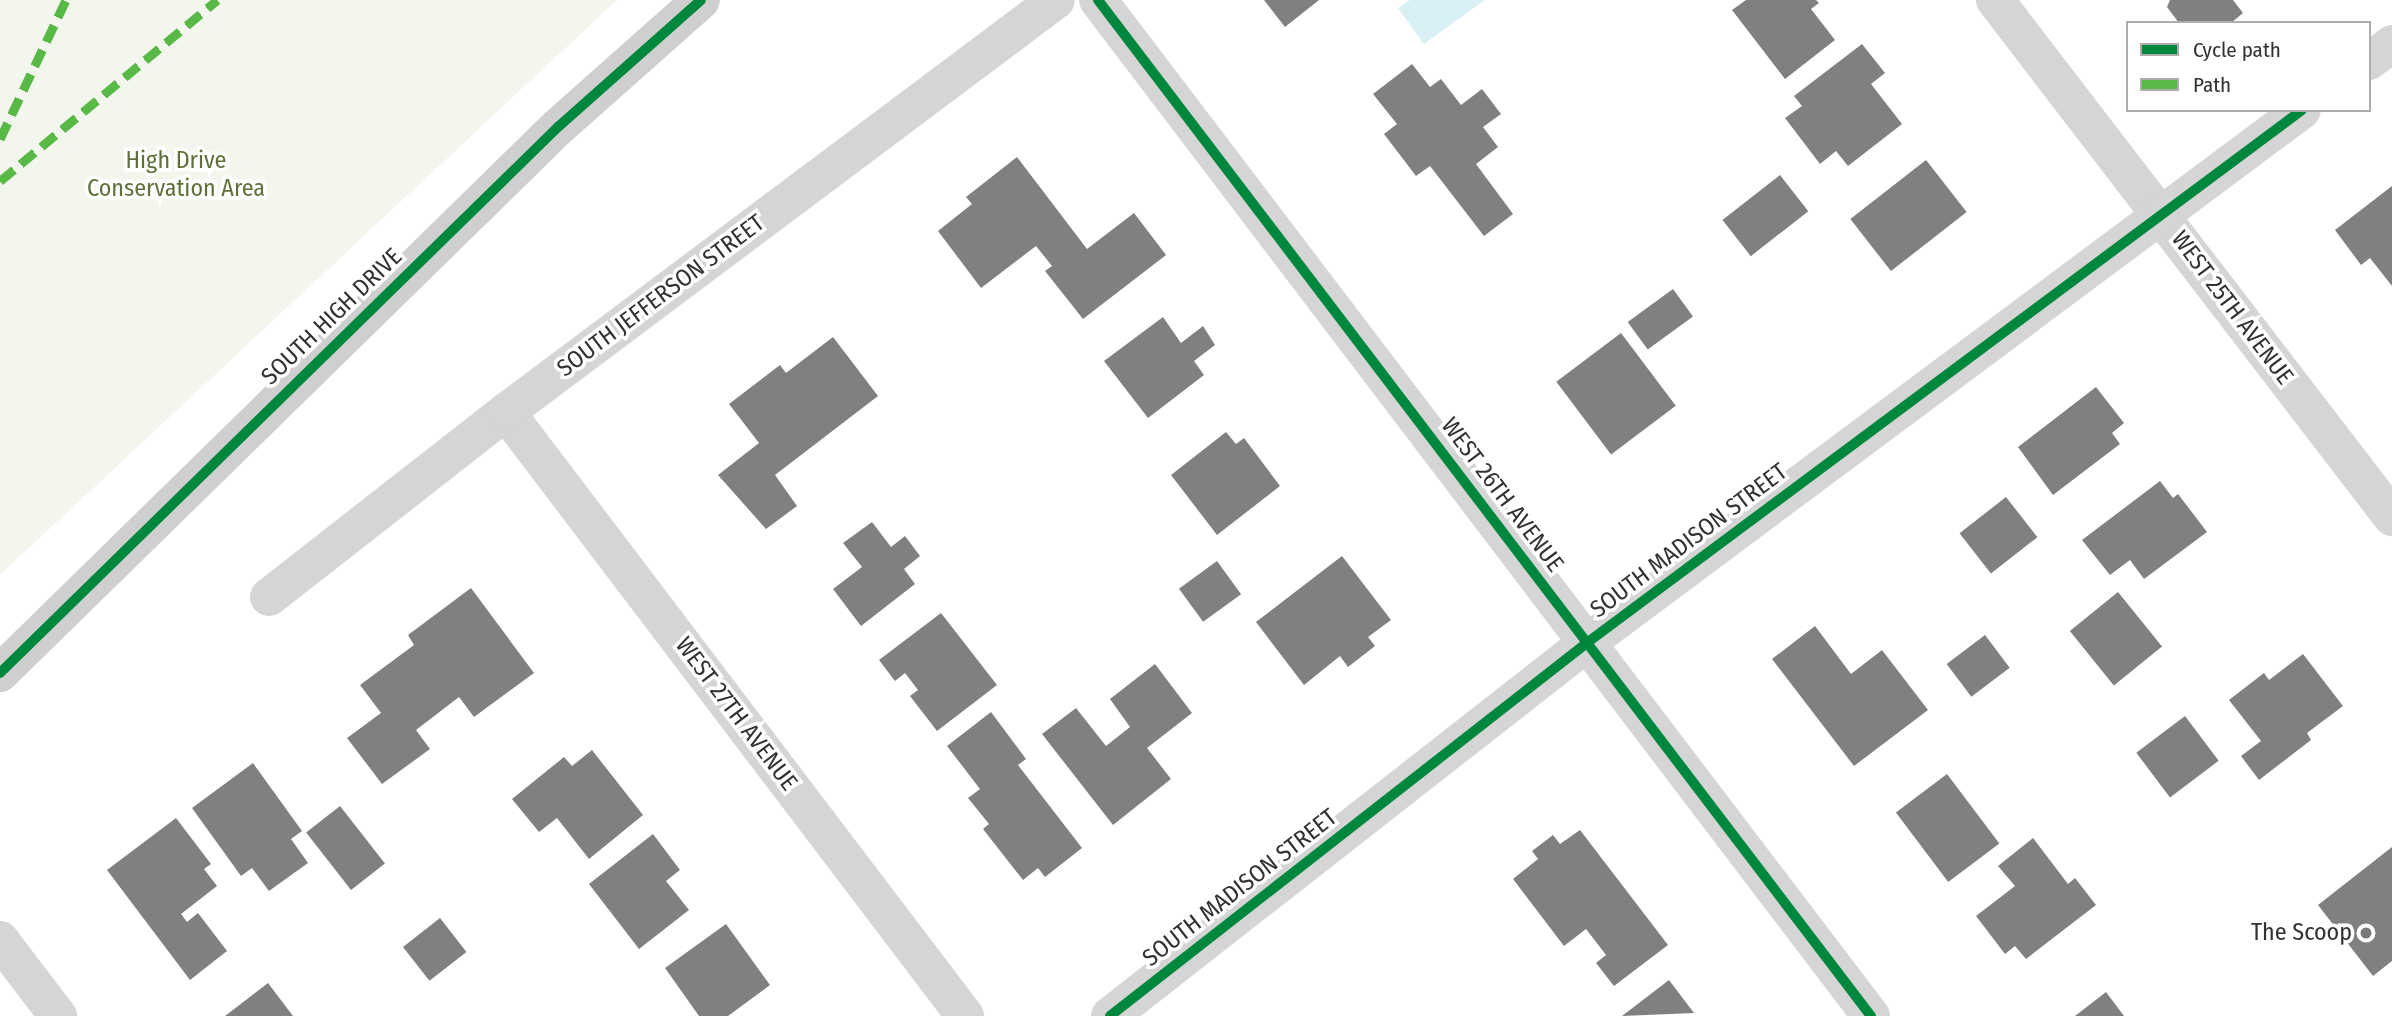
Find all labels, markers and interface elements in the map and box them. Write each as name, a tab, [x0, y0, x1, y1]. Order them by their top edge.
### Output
legend	[2126, 21, 2371, 112]
text: Cycle path	[2193, 37, 2281, 63]
text: Path	[2193, 72, 2231, 98]
park label: High Drive Conservation Area	[87, 147, 265, 203]
street label: SOUTH JEFFERSON STREET	[552, 209, 770, 383]
street label: WEST 25TH AVENUE	[2165, 226, 2299, 390]
street label: SOUTH HIGH DRIVE	[256, 243, 408, 391]
street label: WEST 26TH AVENUE	[1435, 412, 1569, 578]
street label: SOUTH MADISON STREET	[1585, 458, 1793, 624]
street label: WEST 27TH AVENUE	[669, 632, 803, 796]
street label: SOUTH MADISON STREET	[1137, 803, 1343, 973]
place label: The Scoop	[2251, 919, 2352, 947]
marker: The Scoop	[2358, 925, 2374, 941]

